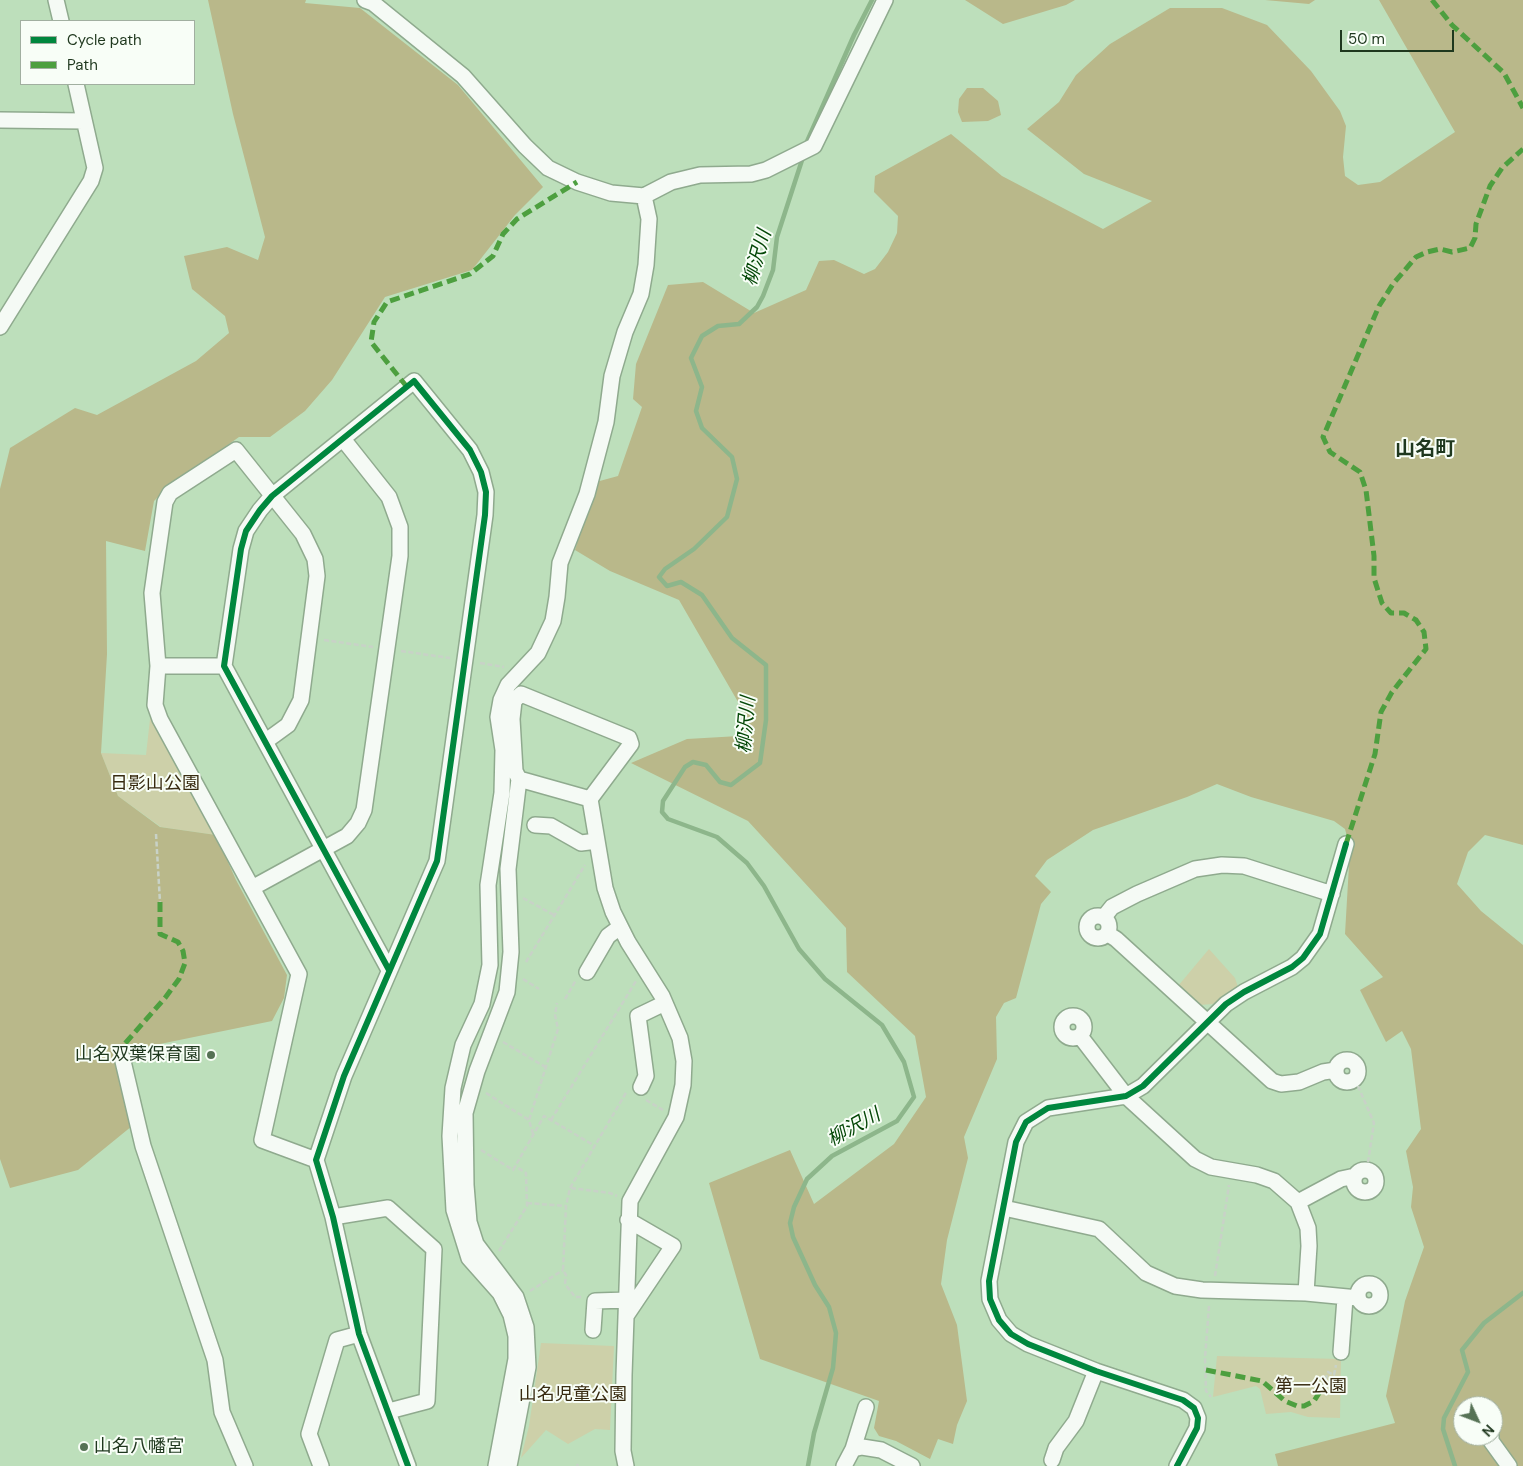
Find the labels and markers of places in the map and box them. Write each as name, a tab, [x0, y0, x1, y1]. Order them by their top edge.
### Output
place label: 山名双葉保育園	[75, 1044, 201, 1066]
marker: 山名双葉保育園	[205, 1049, 217, 1061]
place label: 山名八幡宮	[94, 1436, 184, 1458]
marker: 山名八幡宮	[78, 1441, 90, 1453]

